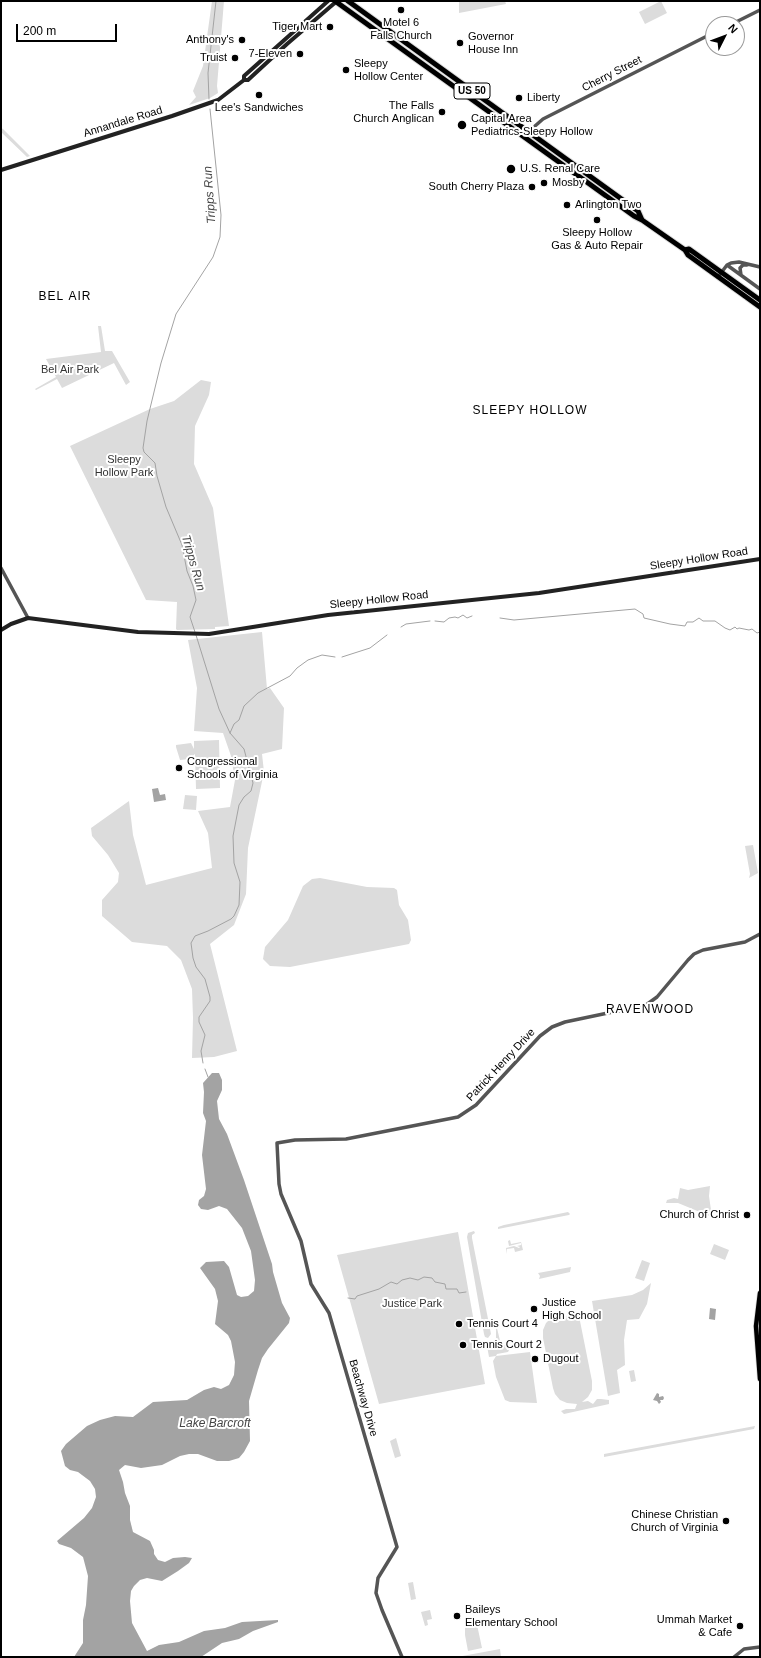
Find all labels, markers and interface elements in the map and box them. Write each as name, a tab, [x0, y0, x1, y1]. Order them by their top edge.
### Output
marker: Motel 6 Falls Church	[396, 5, 406, 15]
scale bar	[18, 16, 119, 42]
place label: Motel 6 Falls Church	[370, 16, 432, 42]
north arrow	[705, 16, 745, 56]
place label: Tiger Mart	[272, 20, 322, 34]
marker: Tiger Mart	[325, 22, 335, 32]
text: N	[726, 22, 740, 36]
text: 200 m	[23, 24, 56, 38]
place label: Governor House Inn	[468, 30, 518, 56]
place label: Anthony's	[186, 33, 234, 47]
marker: Anthony's	[237, 35, 247, 45]
marker: Governor House Inn	[455, 38, 465, 48]
place label: 7-Eleven	[249, 47, 292, 61]
marker: 7-Eleven	[295, 49, 305, 59]
place label: Truist	[200, 51, 227, 65]
marker: Truist	[230, 53, 240, 63]
street label: Cherry Street	[580, 53, 644, 95]
place label: Sleepy Hollow Center	[354, 57, 423, 83]
marker: Sleepy Hollow Center	[341, 65, 351, 75]
road number: US 50	[454, 83, 490, 99]
marker: Lee's Sandwiches	[254, 90, 264, 100]
place label: Liberty	[527, 91, 560, 105]
marker: Liberty	[514, 93, 524, 103]
place label: The Falls Church Anglican	[353, 99, 434, 125]
place label: Lee's Sandwiches	[215, 101, 303, 115]
street label: Annandale Road	[82, 104, 164, 140]
marker: The Falls Church Anglican	[437, 107, 447, 117]
place label: Capital Area Pediatrics-Sleepy Hollow	[471, 112, 593, 138]
marker: Capital Area Pediatrics-Sleepy Hollow	[456, 119, 468, 131]
place label: U.S. Renal Care	[520, 162, 600, 176]
marker: U.S. Renal Care	[505, 163, 517, 175]
water label: Tripps Run	[201, 166, 219, 224]
place label: Mosby	[552, 176, 584, 190]
marker: Mosby	[539, 178, 549, 188]
place label: South Cherry Plaza	[429, 180, 524, 194]
marker: South Cherry Plaza	[527, 182, 537, 192]
place label: Arlington Two	[575, 198, 642, 212]
marker: Arlington Two	[562, 200, 572, 210]
marker: Sleepy Hollow Gas & Auto Repair	[592, 215, 602, 225]
place label: Sleepy Hollow Gas & Auto Repair	[551, 226, 643, 252]
district label: BEL AIR	[38, 290, 92, 304]
park label: Bel Air Park	[41, 363, 99, 377]
district label: SLEEPY HOLLOW	[472, 404, 588, 418]
park label: Sleepy Hollow Park	[95, 453, 153, 479]
water label: Tripps Run	[178, 533, 208, 593]
street label: Sleepy Hollow Road	[649, 545, 749, 573]
street label: Sleepy Hollow Road	[329, 588, 429, 612]
place label: Congressional Schools of Virginia	[187, 755, 278, 781]
marker: Congressional Schools of Virginia	[174, 763, 184, 773]
district label: RAVENWOOD	[606, 1003, 694, 1017]
street label: Patrick Henry Drive	[464, 1026, 538, 1104]
place label: Church of Christ	[660, 1208, 739, 1222]
marker: Church of Christ	[742, 1210, 752, 1220]
place label: Justice High School	[542, 1296, 601, 1322]
park label: Justice Park	[382, 1297, 442, 1311]
marker: Justice High School	[529, 1304, 539, 1314]
place label: Tennis Court 4	[467, 1317, 538, 1331]
marker: Tennis Court 4	[454, 1319, 464, 1329]
place label: Tennis Court 2	[471, 1338, 542, 1352]
marker: Tennis Court 2	[458, 1340, 468, 1350]
place label: Dugout	[543, 1352, 578, 1366]
marker: Dugout	[530, 1354, 540, 1364]
street label: Beachway Drive	[346, 1358, 380, 1438]
water label: Lake Barcroft	[179, 1417, 251, 1431]
place label: Chinese Christian Church of Virginia	[631, 1508, 718, 1534]
marker: Chinese Christian Church of Virginia	[721, 1516, 731, 1526]
place label: Baileys Elementary School	[465, 1603, 557, 1629]
marker: Baileys Elementary School	[452, 1611, 462, 1621]
place label: Ummah Market & Cafe	[657, 1613, 732, 1639]
marker: Ummah Market & Cafe	[735, 1621, 745, 1631]

